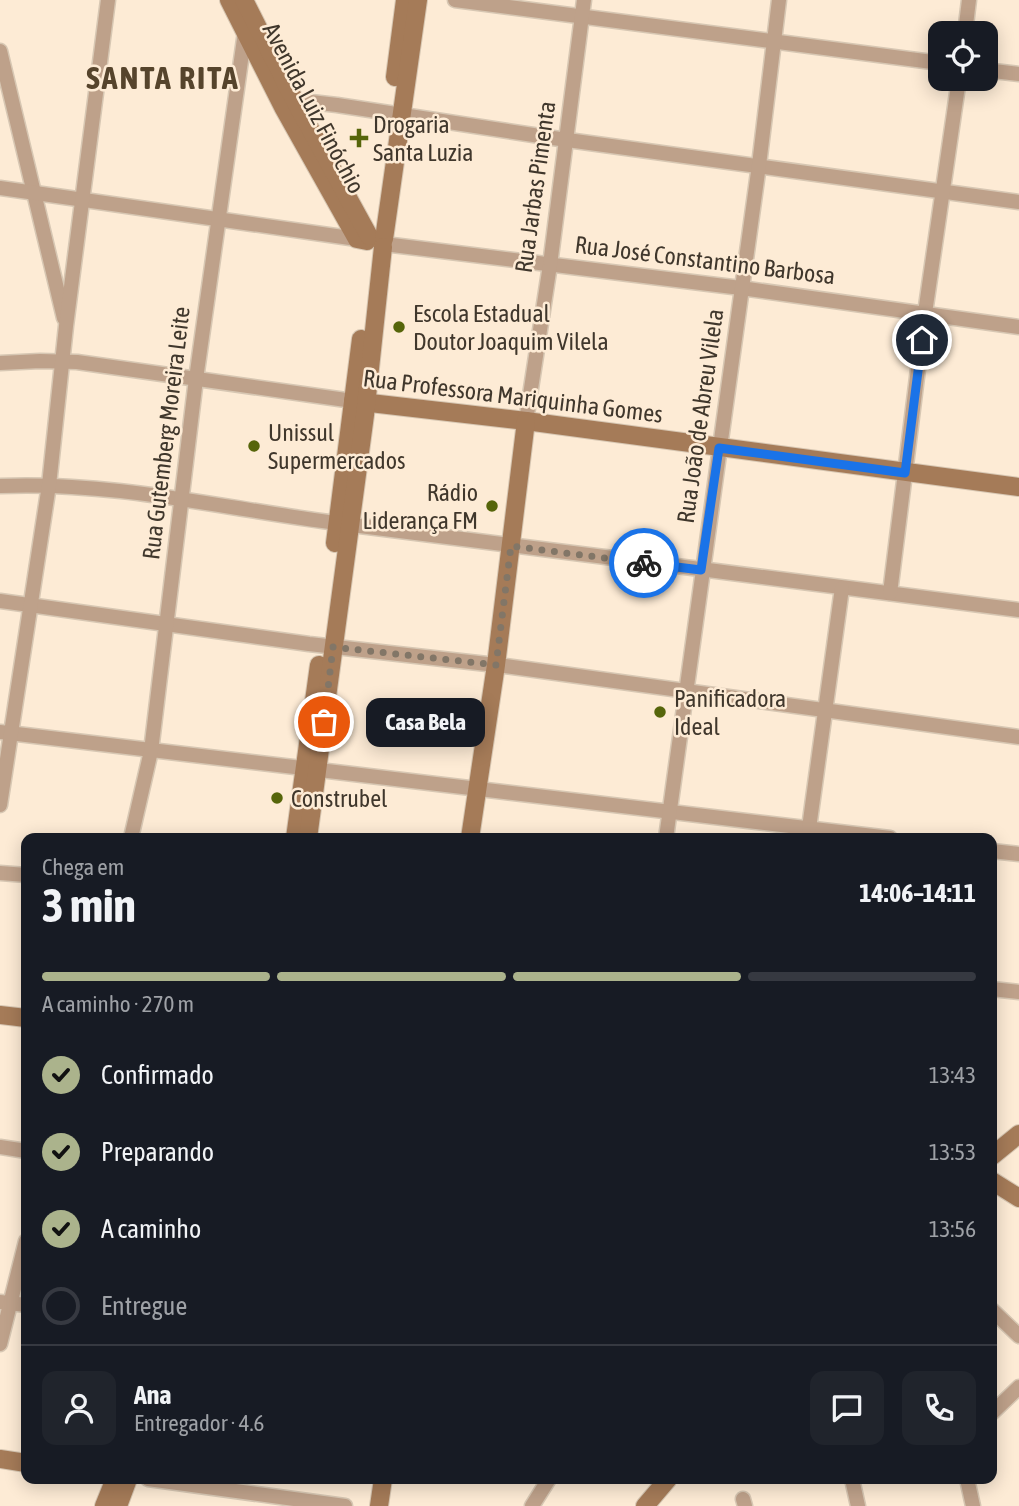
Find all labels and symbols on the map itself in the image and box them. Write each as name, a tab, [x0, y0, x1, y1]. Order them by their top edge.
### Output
street label: Avenida Luiz Finóchio	[258, 18, 370, 198]
district label: SANTA RITA	[86, 59, 240, 96]
street label: Rua Jarbas Pimenta	[510, 99, 560, 275]
place label: Drogaria Santa Luzia	[373, 111, 473, 166]
marker: Drogaria Santa Luzia	[351, 130, 367, 146]
street label: Rua José Constantino Barbosa	[573, 231, 837, 289]
place label: Escola Estadual Doutor Joaquim Vilela	[413, 300, 609, 355]
street label: Rua Gutemberg Moreira Leite	[137, 305, 195, 561]
street label: Rua João de Abreu Vilela	[672, 307, 728, 525]
pin	[892, 310, 952, 370]
marker: Escola Estadual Doutor Joaquim Vilela	[391, 319, 407, 335]
street label: Rua Professora Mariquinha Gomes	[362, 364, 664, 428]
place label: Unissul Supermercados	[268, 419, 405, 474]
marker: Unissul Supermercados	[246, 438, 262, 454]
place label: Rádio Liderança FM	[362, 479, 478, 534]
marker: Rádio Liderança FM	[484, 498, 500, 514]
courier	[609, 528, 679, 598]
place label: Panificadora Ideal	[674, 685, 786, 740]
pin	[294, 692, 354, 752]
callout: Casa Bela	[366, 698, 485, 746]
marker: Panificadora Ideal	[652, 704, 668, 720]
place label: Construbel	[291, 785, 388, 812]
marker: Construbel	[269, 790, 285, 806]

